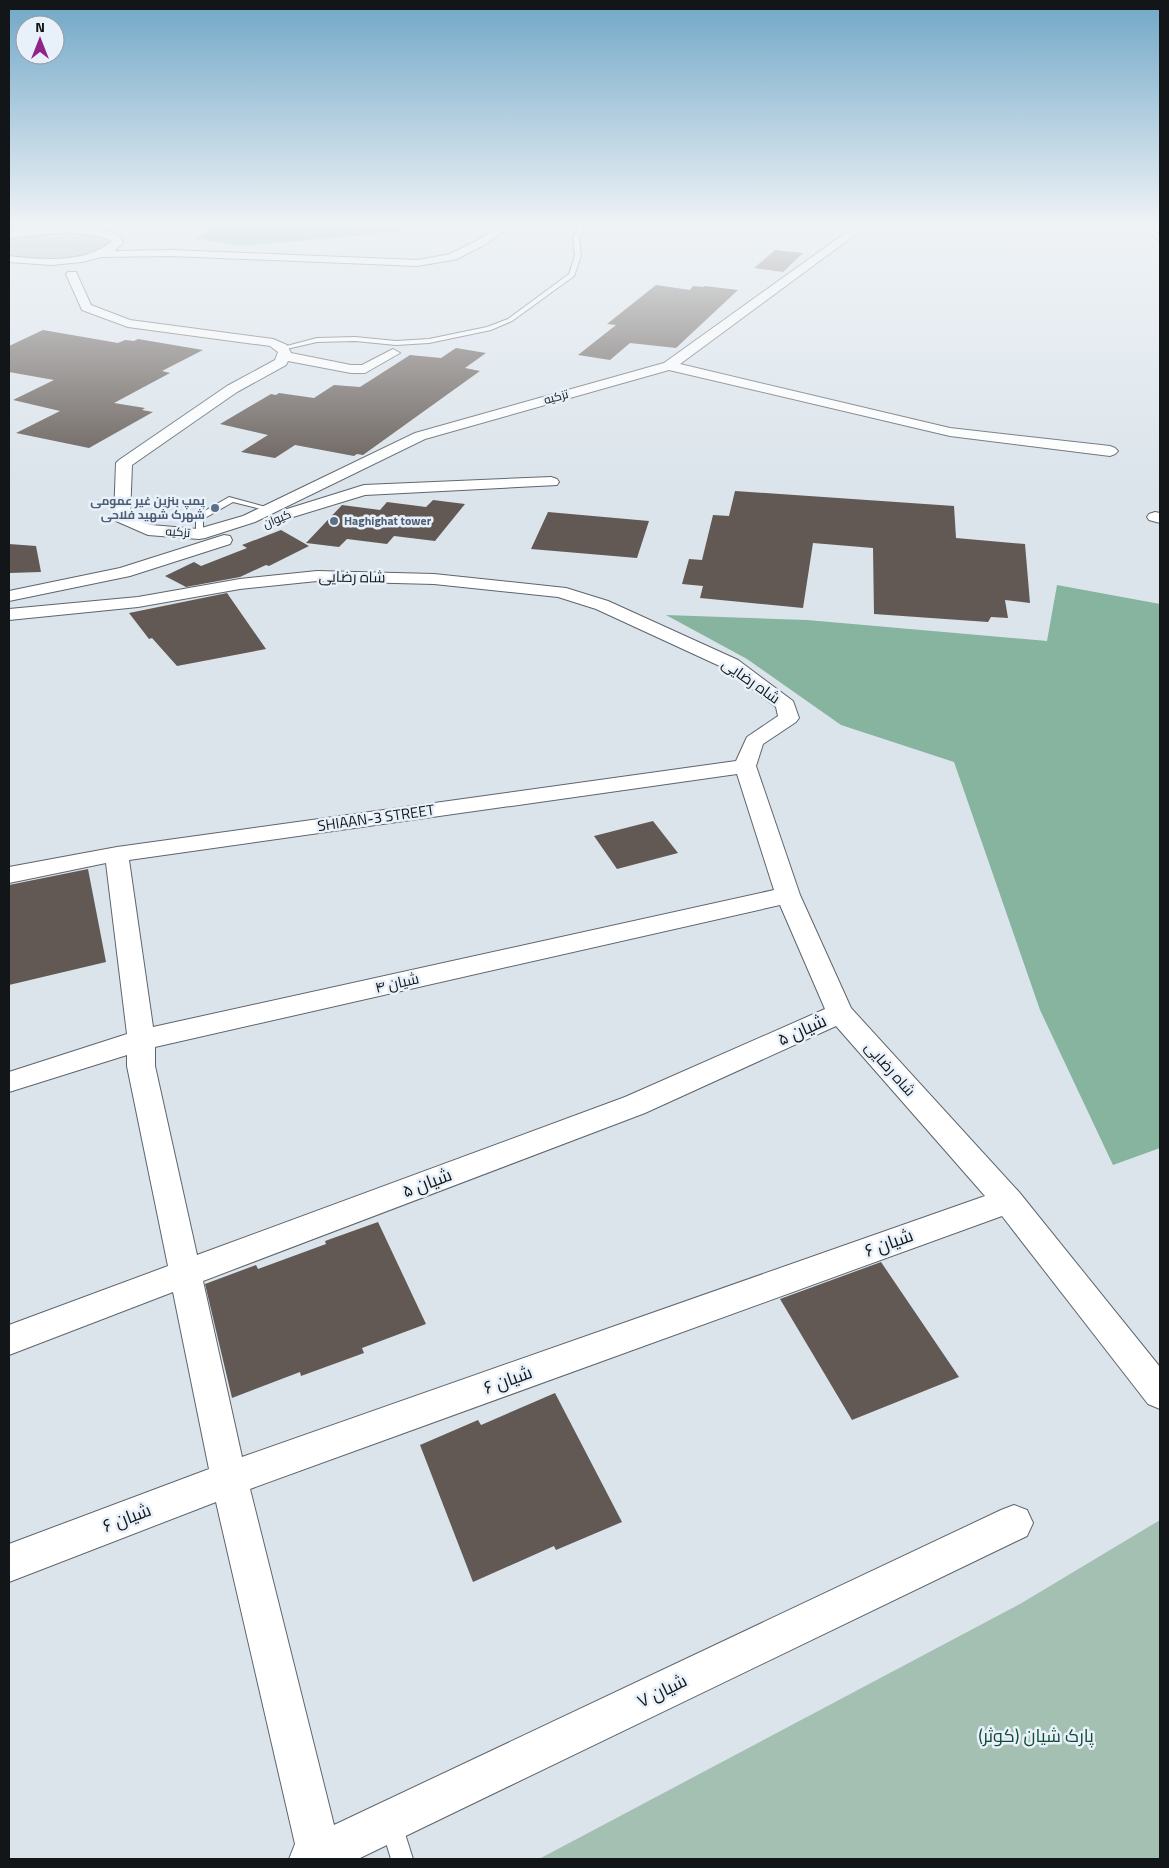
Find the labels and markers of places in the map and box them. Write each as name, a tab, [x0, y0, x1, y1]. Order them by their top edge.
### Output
place label: پمپ بنزین غیر عمومی شهرک شهید فلاحی	[90, 491, 206, 524]
marker: پمپ بنزین غیر عمومی شهرک شهید فلاحی	[209, 502, 221, 514]
place label: Haghighat tower	[344, 511, 432, 530]
marker: Haghighat tower	[328, 515, 340, 527]

